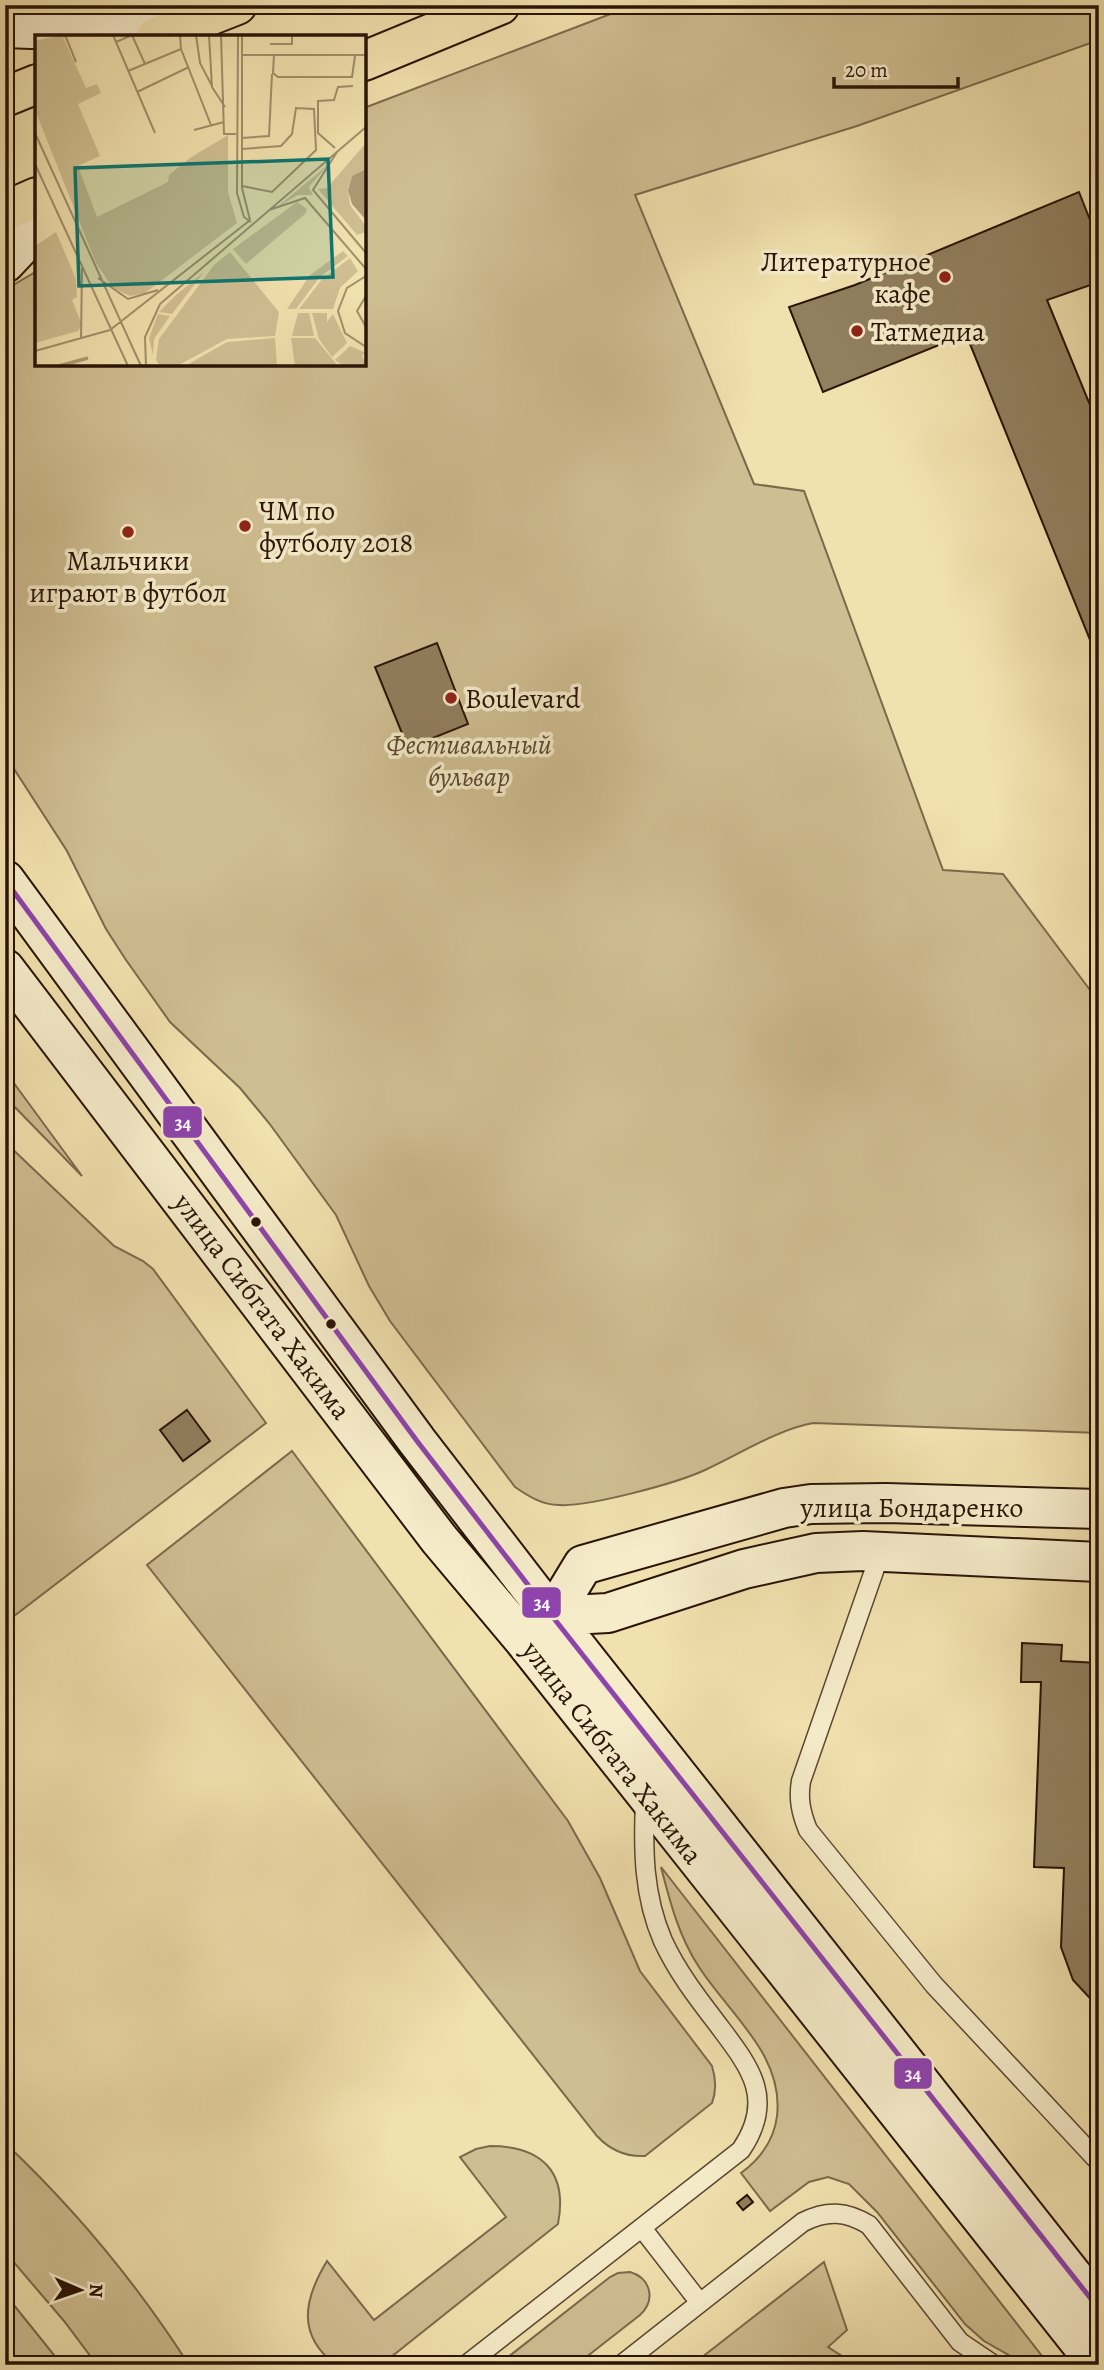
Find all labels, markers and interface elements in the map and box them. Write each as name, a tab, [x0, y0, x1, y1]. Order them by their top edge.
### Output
inset map	[35, 35, 366, 366]
scale bar	[834, 46, 959, 90]
text: 20 m	[845, 56, 888, 84]
place label: Литературное кафе	[761, 243, 931, 313]
marker: Литературное кафе	[937, 269, 953, 285]
place label: Татмедиа	[871, 313, 985, 351]
marker: Татмедиа	[849, 323, 865, 339]
place label: ЧМ по футболу 2018	[259, 492, 413, 562]
marker: ЧМ по футболу 2018	[237, 518, 253, 534]
marker: Мальчики играют в футбол	[120, 524, 136, 540]
place label: Мальчики играют в футбол	[29, 542, 227, 612]
place label: Boulevard	[465, 680, 581, 718]
marker: Boulevard	[443, 690, 459, 706]
park label: Фестивальный бульвар	[386, 726, 552, 796]
line badge: 34	[162, 1105, 203, 1139]
text: 34	[174, 1110, 192, 1136]
street label: улица Сибгата Хакима	[164, 1185, 360, 1428]
unlabelled marker	[249, 1215, 263, 1229]
unlabelled marker	[324, 1317, 338, 1331]
street label: улица Бондаренко	[800, 1489, 1023, 1527]
line badge: 34	[521, 1586, 562, 1619]
text: 34	[533, 1590, 551, 1616]
street label: улица Сибгата Хакима	[512, 1632, 712, 1872]
line badge: 34	[893, 2057, 933, 2090]
text: 34	[904, 2061, 922, 2087]
north arrow	[46, 2254, 116, 2324]
text: N	[83, 2283, 109, 2298]

